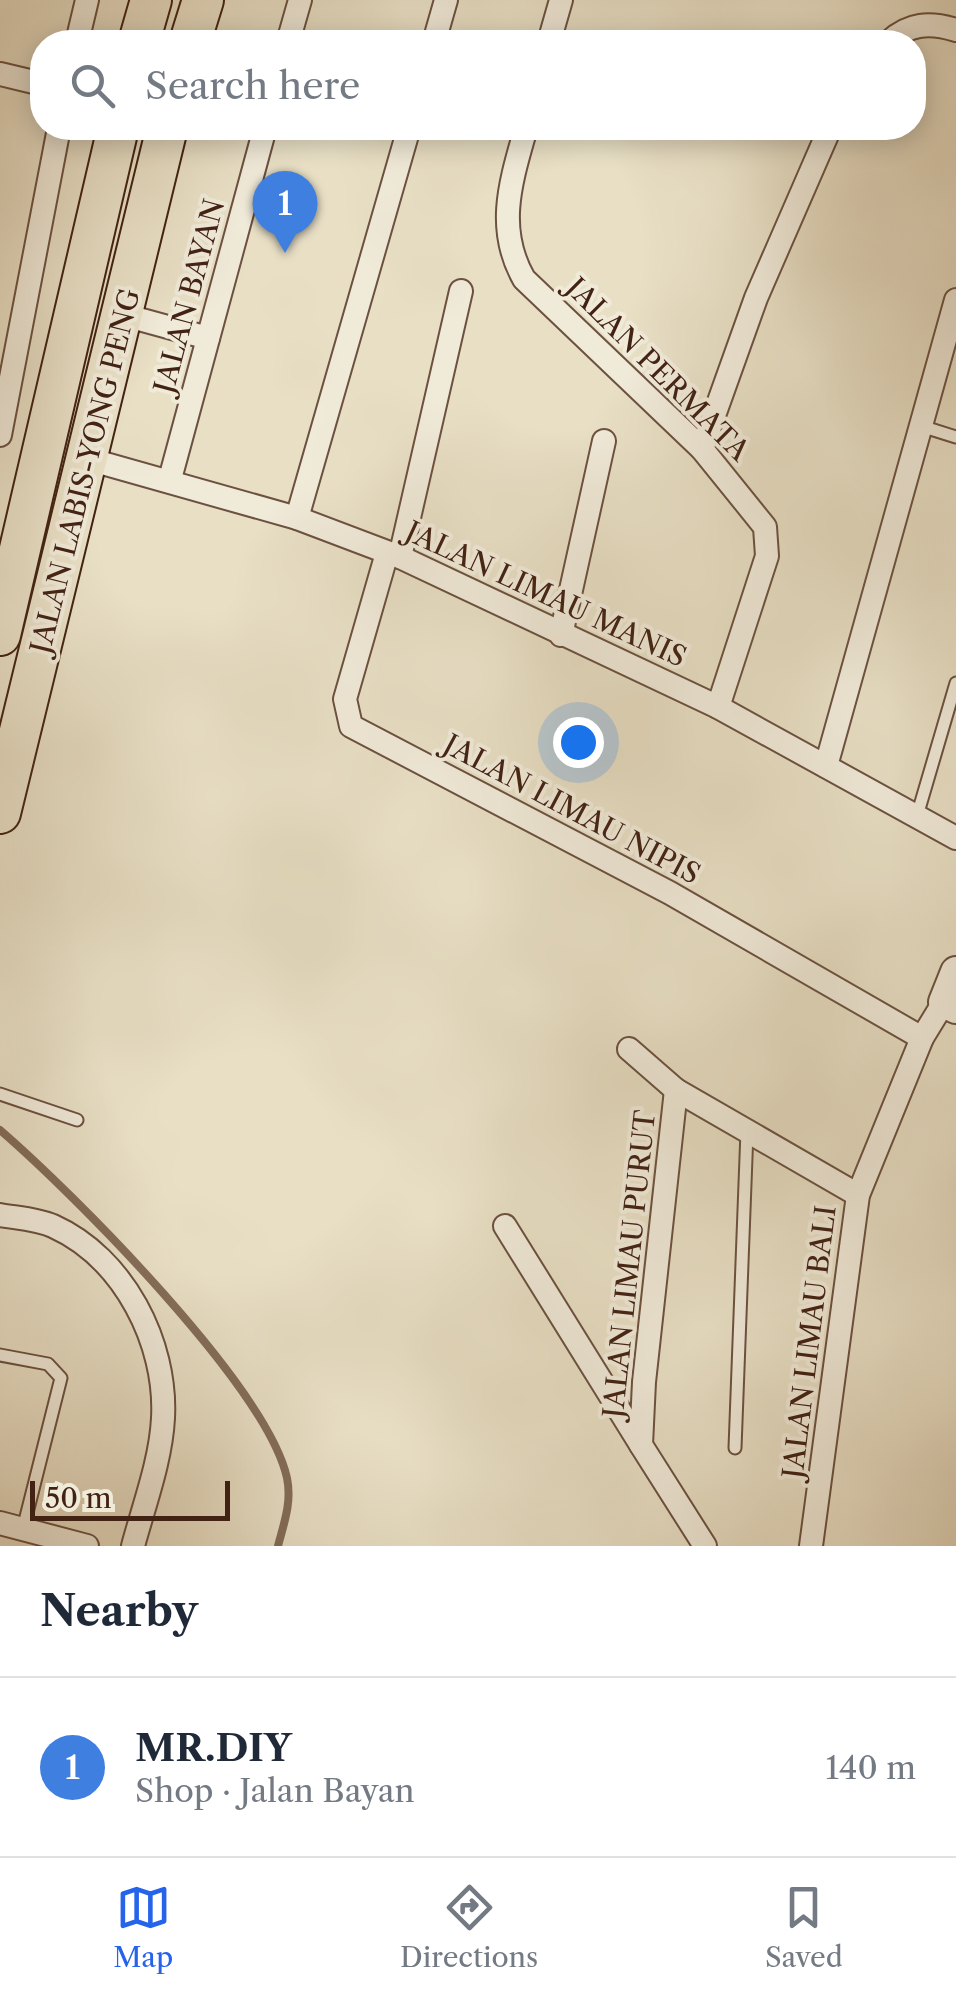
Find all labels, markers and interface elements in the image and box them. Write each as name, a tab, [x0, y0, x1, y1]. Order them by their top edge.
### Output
search box	[30, 30, 926, 140]
icon: search	[65, 58, 120, 113]
text: Search here	[145, 62, 360, 109]
pin: 1	[252, 170, 318, 253]
street label: JALAN BAYAN	[146, 195, 231, 401]
street label: JALAN PERMATA	[556, 267, 758, 469]
street label: JALAN LABIS-YONG PENG	[22, 285, 147, 661]
street label: JALAN LIMAU MANIS	[397, 512, 692, 674]
your location	[553, 717, 604, 768]
street label: JALAN LIMAU NIPIS	[434, 725, 706, 891]
street label: JALAN LIMAU PURUT	[596, 1109, 662, 1423]
street label: JALAN LIMAU BALI	[775, 1204, 843, 1484]
scale bar	[30, 1476, 230, 1520]
text: 50 m	[45, 1481, 112, 1515]
text: Nearby	[40, 1585, 198, 1637]
text: MR.DIY	[135, 1724, 292, 1771]
text: 1	[65, 1748, 80, 1787]
text: 140 m	[825, 1748, 916, 1787]
text: Shop · Jalan Bayan	[135, 1771, 415, 1810]
tab: Map	[113, 1880, 173, 1974]
tab: Directions	[400, 1880, 538, 1974]
tab: Saved	[765, 1880, 843, 1974]

